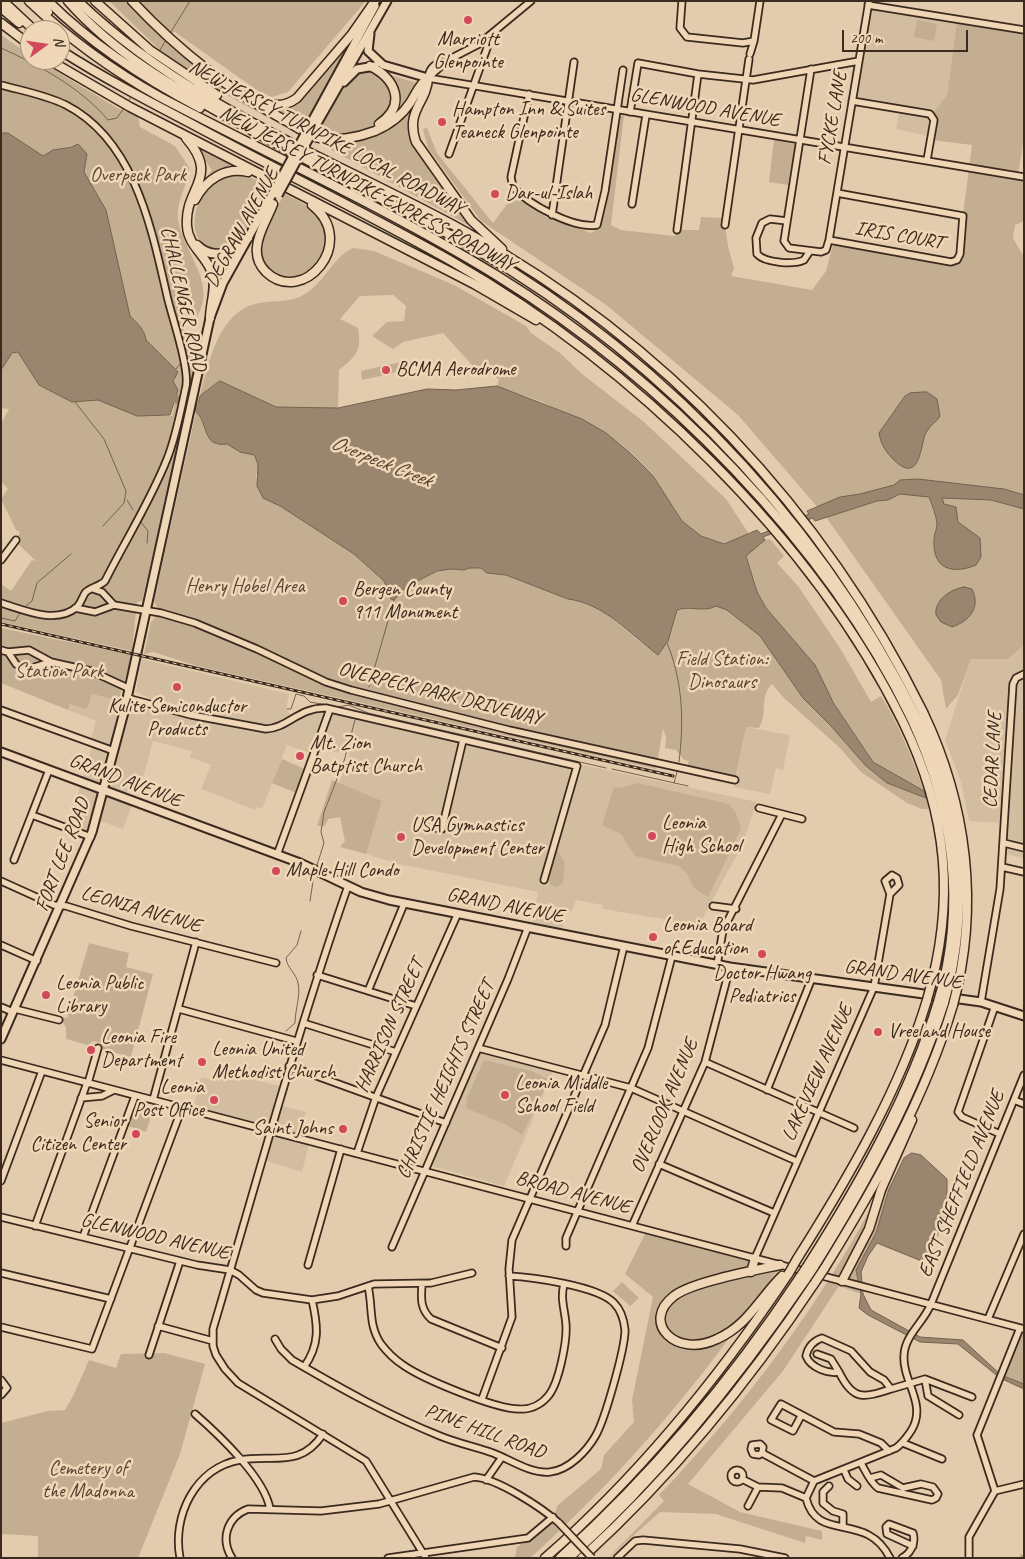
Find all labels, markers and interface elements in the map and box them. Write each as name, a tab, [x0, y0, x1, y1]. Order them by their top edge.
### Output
marker: Marriott Glenpointe	[462, 14, 474, 26]
north arrow	[20, 20, 70, 70]
scale bar	[845, 20, 971, 52]
place label: Marriott Glenpointe	[433, 28, 503, 75]
text: 200 m	[850, 29, 882, 48]
text: N	[50, 35, 68, 48]
street label: NEW JERSEY TURNPIKE LOCAL ROADWAY	[184, 55, 468, 221]
street label: FYCKE LANE	[813, 69, 853, 167]
street label: GLENWOOD AVENUE	[628, 83, 782, 133]
place label: Hampton Inn & Suites Teaneck Glenpointe	[452, 98, 605, 145]
street label: NEW JERSEY TURNPIKE EXPRESS ROADWAY	[215, 101, 519, 277]
marker: Hampton Inn & Suites Teaneck Glenpointe	[436, 116, 448, 128]
park label: Overpeck Park	[90, 164, 186, 188]
street label: DEGRAW AVENUE	[200, 165, 284, 291]
place label: Dar-ul-Islah	[505, 182, 592, 206]
marker: Dar-ul-Islah	[489, 188, 501, 200]
street label: IRIS COURT	[853, 216, 945, 256]
street label: CHALLENGER ROAD	[155, 224, 211, 374]
place label: BCMA Aerodrome	[396, 358, 516, 382]
marker: BCMA Aerodrome	[380, 364, 392, 376]
water label: Overpeck Creek	[327, 430, 435, 494]
park label: Henry Hobel Area	[186, 575, 304, 599]
place label: Bergen County 911 Monument	[353, 578, 457, 625]
marker: Bergen County 911 Monument	[337, 595, 349, 607]
park label: Field Station: Dinosaurs	[676, 648, 768, 695]
street label: OVERPECK PARK DRIVEWAY	[336, 657, 544, 731]
park label: Station Park	[15, 660, 103, 684]
marker: Kulite Semiconductor Products	[171, 681, 183, 693]
place label: Kulite Semiconductor Products	[108, 695, 246, 742]
street label: CEDAR LANE	[978, 711, 1008, 809]
place label: Mt. Zion Batptist Church	[310, 732, 422, 779]
street label: GRAND AVENUE	[66, 749, 184, 813]
marker: Mt. Zion Batptist Church	[294, 750, 306, 762]
street label: FORT LEE ROAD	[30, 795, 96, 915]
place label: Leonia High School	[662, 812, 741, 859]
place label: USA Gymnastics Development Center	[411, 814, 544, 861]
marker: Leonia High School	[646, 830, 658, 842]
marker: USA Gymnastics Development Center	[395, 831, 407, 843]
place label: Maple Hill Condo	[286, 859, 399, 883]
marker: Maple Hill Condo	[270, 865, 282, 877]
street label: LEONIA AVENUE	[78, 881, 204, 939]
street label: GRAND AVENUE	[445, 883, 565, 929]
place label: Leonia Board of Education	[663, 914, 752, 961]
marker: Leonia Board of Education	[647, 931, 659, 943]
marker: Doctor Hwang Pediatrics	[756, 948, 768, 960]
street label: GRAND AVENUE	[843, 955, 963, 995]
street label: HARRISON STREET	[350, 956, 430, 1096]
place label: Doctor Hwang Pediatrics	[713, 962, 811, 1009]
place label: Leonia Public Library	[56, 972, 144, 1019]
street label: CHRISTIE HEIGHTS STREET	[391, 977, 501, 1183]
marker: Leonia Public Library	[40, 989, 52, 1001]
street label: LAKEVIEW AVENUE	[777, 1001, 859, 1145]
place label: Vreeland House	[888, 1020, 990, 1044]
place label: Leonia Fire Department	[101, 1026, 182, 1073]
marker: Vreeland House	[872, 1026, 884, 1038]
street label: OVERLOOK AVENUE	[626, 1035, 704, 1177]
place label: Leonia United Methodist Church	[212, 1038, 336, 1085]
marker: Leonia Fire Department	[85, 1044, 97, 1056]
marker: Leonia United Methodist Church	[196, 1056, 208, 1068]
place label: Leonia Middle School Field	[515, 1072, 607, 1119]
place label: Leonia Post Office	[133, 1076, 204, 1123]
street label: EAST SHEFFIELD AVENUE	[914, 1087, 1010, 1281]
marker: Leonia Middle School Field	[499, 1089, 511, 1101]
marker: Leonia Post Office	[208, 1094, 220, 1106]
place label: Senior Citizen Center	[31, 1110, 126, 1157]
place label: Saint Johns	[252, 1117, 333, 1141]
marker: Saint Johns	[337, 1123, 349, 1135]
marker: Senior Citizen Center	[130, 1128, 142, 1140]
street label: BROAD AVENUE	[513, 1166, 633, 1220]
street label: GLENWOOD AVENUE	[79, 1208, 231, 1266]
street label: PINE HILL ROAD	[422, 1399, 548, 1465]
park label: Cemetery of the Madonna	[42, 1457, 134, 1504]

